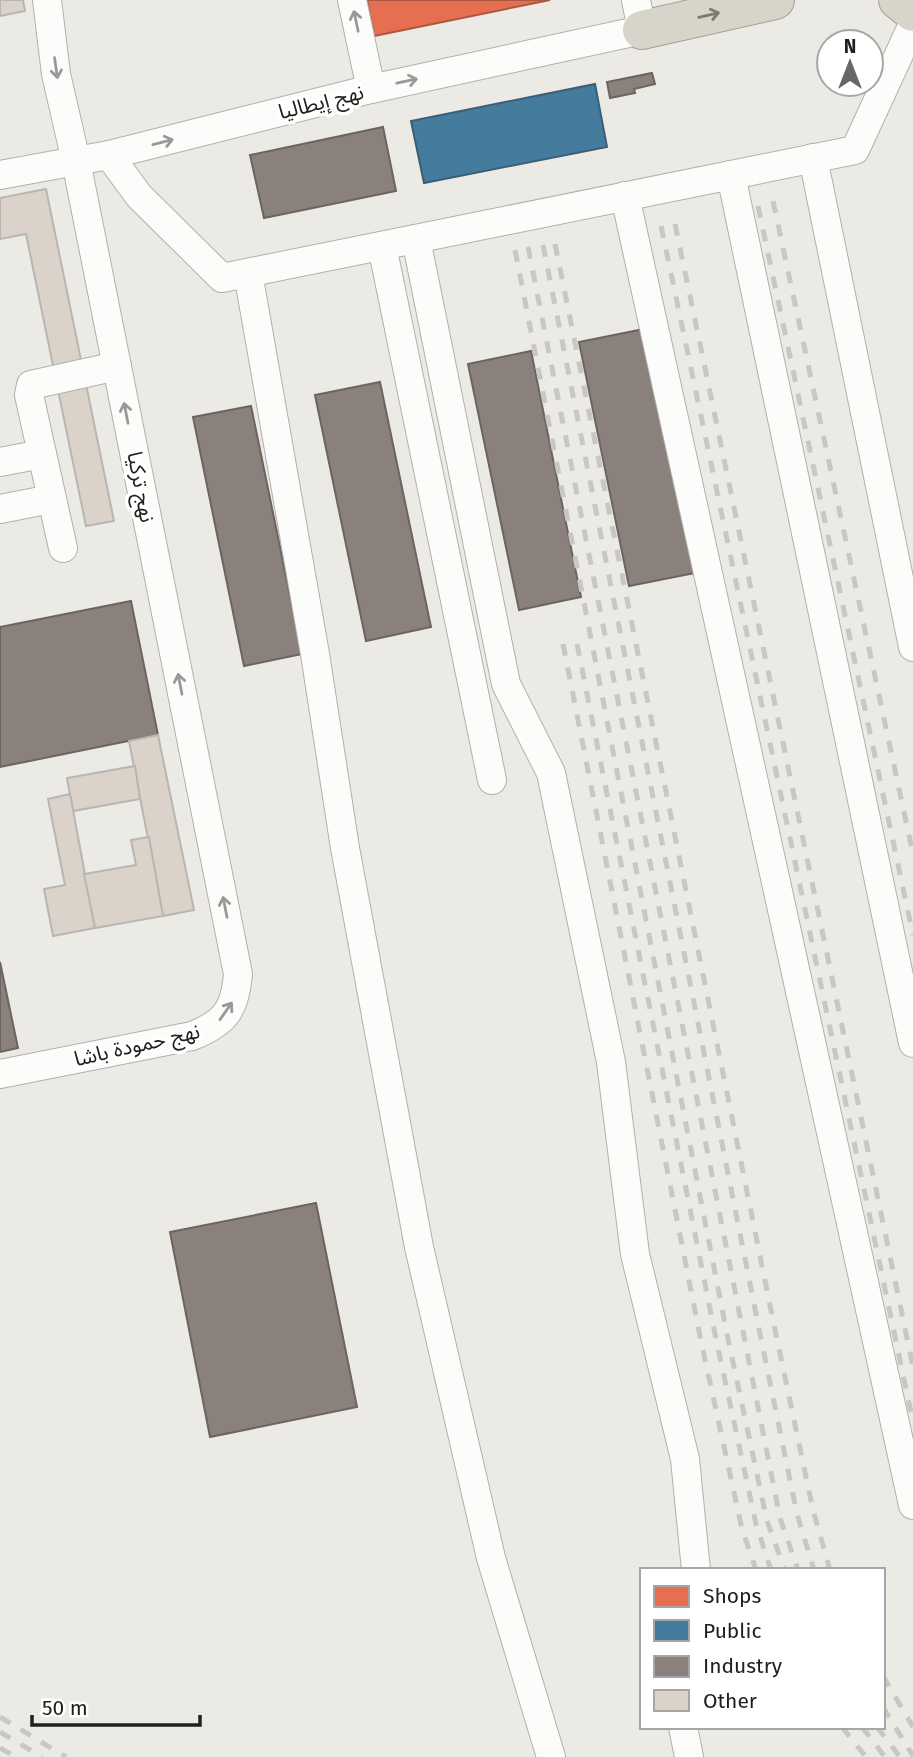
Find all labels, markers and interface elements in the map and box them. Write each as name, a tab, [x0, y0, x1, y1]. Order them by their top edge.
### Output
one-way arrow	[697, 7, 720, 21]
one-way arrow	[349, 10, 363, 33]
north arrow	[815, 28, 885, 98]
text: N	[844, 35, 856, 58]
one-way arrow	[49, 56, 62, 79]
one-way arrow	[395, 74, 418, 87]
street label: نهج إيطاليا	[276, 79, 367, 127]
one-way arrow	[151, 135, 174, 148]
one-way arrow	[119, 402, 132, 425]
street label: نهج تركيا	[119, 449, 161, 525]
one-way arrow	[173, 673, 187, 696]
one-way arrow	[217, 896, 231, 919]
one-way arrow	[219, 1002, 233, 1021]
street label: نهج حمودة باشا	[72, 1018, 203, 1074]
legend	[640, 1568, 885, 1729]
text: Shops	[703, 1583, 761, 1609]
text: Public	[703, 1618, 761, 1644]
text: Industry	[703, 1653, 783, 1679]
scale bar	[32, 1684, 200, 1728]
text: Other	[703, 1688, 757, 1714]
text: 50 m	[42, 1695, 88, 1721]

